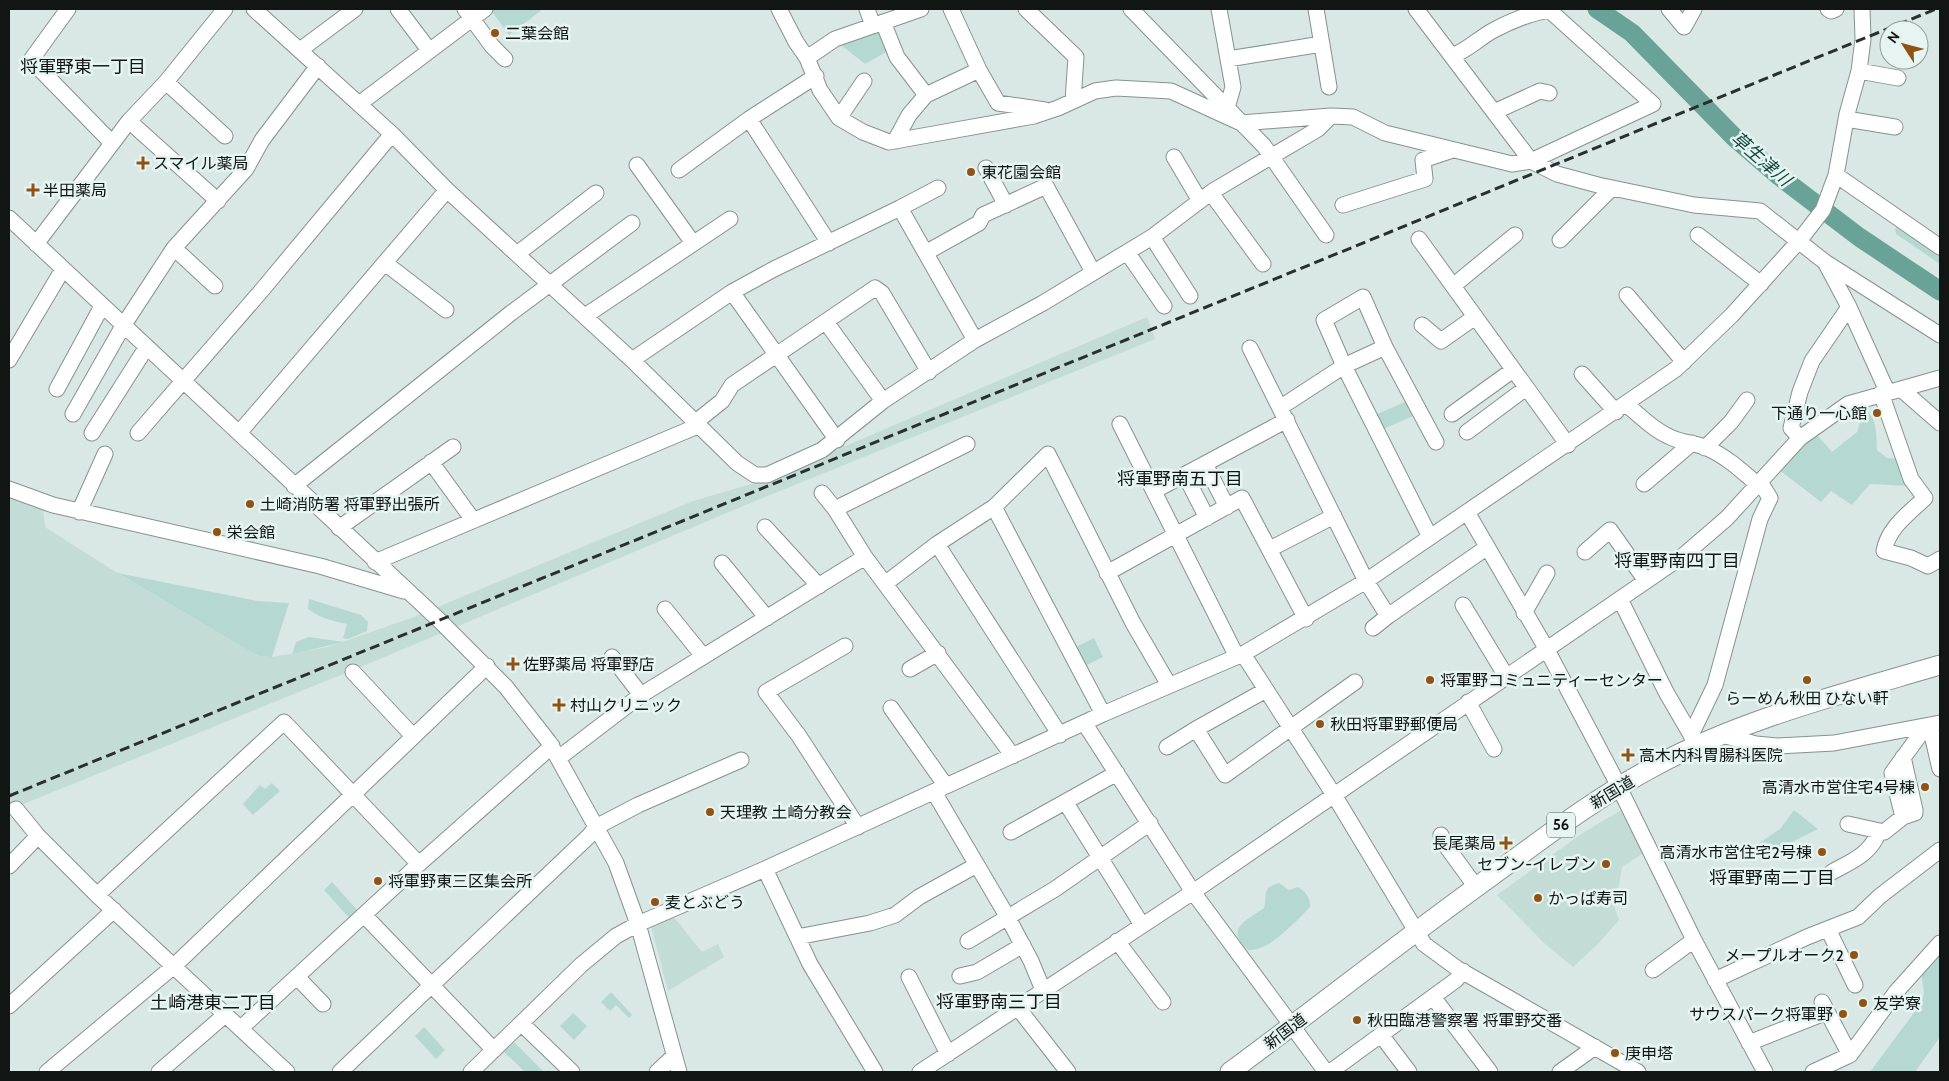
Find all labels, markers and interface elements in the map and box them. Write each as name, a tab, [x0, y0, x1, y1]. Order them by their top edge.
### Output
north arrow	[1879, 20, 1929, 70]
place label: 二葉会館	[505, 24, 569, 43]
marker: 二葉会館	[489, 27, 501, 39]
text: N	[1883, 28, 1904, 47]
district label: 将軍野東一丁目	[20, 56, 146, 78]
water label: 草生津川	[1727, 127, 1797, 192]
place label: スマイル薬局	[153, 154, 249, 173]
marker: スマイル薬局	[137, 157, 149, 169]
place label: 東花園会館	[981, 163, 1061, 182]
marker: 東花園会館	[965, 166, 977, 178]
place label: 半田薬局	[43, 181, 107, 200]
marker: 半田薬局	[27, 184, 39, 196]
place label: 下通り一心館	[1771, 404, 1867, 423]
marker: 下通り一心館	[1871, 407, 1883, 419]
district label: 将軍野南五丁目	[1117, 468, 1243, 490]
place label: 土崎消防署 将軍野出張所	[260, 495, 440, 514]
marker: 土崎消防署 将軍野出張所	[244, 498, 256, 510]
place label: 栄会館	[227, 523, 275, 542]
marker: 栄会館	[211, 526, 223, 538]
district label: 将軍野南四丁目	[1614, 550, 1740, 572]
place label: 佐野薬局 将軍野店	[523, 655, 655, 674]
marker: 佐野薬局 将軍野店	[507, 658, 519, 670]
place label: 将軍野コミュニティーセンター	[1440, 671, 1663, 690]
marker: 将軍野コミュニティーセンター	[1424, 674, 1436, 686]
marker: らーめん秋田 ひない軒	[1801, 674, 1813, 686]
place label: らーめん秋田 ひない軒	[1725, 689, 1889, 708]
place label: 村山クリニック	[570, 696, 682, 715]
marker: 村山クリニック	[552, 698, 566, 712]
place label: 秋田将軍野郵便局	[1330, 715, 1458, 734]
marker: 秋田将軍野郵便局	[1314, 718, 1326, 730]
place label: 高木内科胃腸科医院	[1639, 746, 1783, 765]
marker: 高木内科胃腸科医院	[1621, 748, 1635, 762]
street label: 新国道	[1587, 772, 1638, 813]
place label: 高清水市営住宅4号棟	[1762, 778, 1915, 797]
marker: 高清水市営住宅4号棟	[1919, 781, 1931, 793]
place label: 天理教 土崎分教会	[720, 803, 852, 822]
marker: 天理教 土崎分教会	[704, 806, 716, 818]
road number: 56	[1547, 812, 1575, 838]
place label: 長尾薬局	[1432, 834, 1496, 853]
marker: 長尾薬局	[1500, 837, 1512, 849]
place label: 高清水市営住宅2号棟	[1660, 843, 1812, 862]
marker: 高清水市営住宅2号棟	[1816, 846, 1828, 858]
place label: セブン-イレブン	[1477, 855, 1596, 874]
marker: セブン-イレブン	[1600, 858, 1612, 870]
district label: 将軍野南二丁目	[1709, 867, 1835, 889]
place label: 将軍野東三区集会所	[388, 872, 532, 891]
marker: 将軍野東三区集会所	[372, 875, 384, 887]
place label: かっぱ寿司	[1548, 889, 1628, 908]
marker: かっぱ寿司	[1532, 892, 1544, 904]
place label: 麦とぶどう	[665, 893, 745, 912]
marker: 麦とぶどう	[649, 896, 661, 908]
place label: メープルオーク2	[1725, 946, 1844, 965]
marker: メープルオーク2	[1848, 949, 1860, 961]
district label: 将軍野南三丁目	[936, 991, 1062, 1013]
district label: 土崎港東二丁目	[150, 992, 276, 1014]
place label: 友学寮	[1873, 994, 1921, 1013]
marker: 友学寮	[1857, 997, 1869, 1009]
place label: サウスパーク将軍野	[1689, 1005, 1833, 1024]
marker: サウスパーク将軍野	[1837, 1008, 1849, 1020]
street label: 新国道	[1260, 1009, 1310, 1053]
place label: 秋田臨港警察署 将軍野交番	[1367, 1011, 1563, 1030]
marker: 秋田臨港警察署 将軍野交番	[1351, 1014, 1363, 1026]
place label: 庚申塔	[1625, 1044, 1673, 1063]
marker: 庚申塔	[1609, 1047, 1621, 1059]

